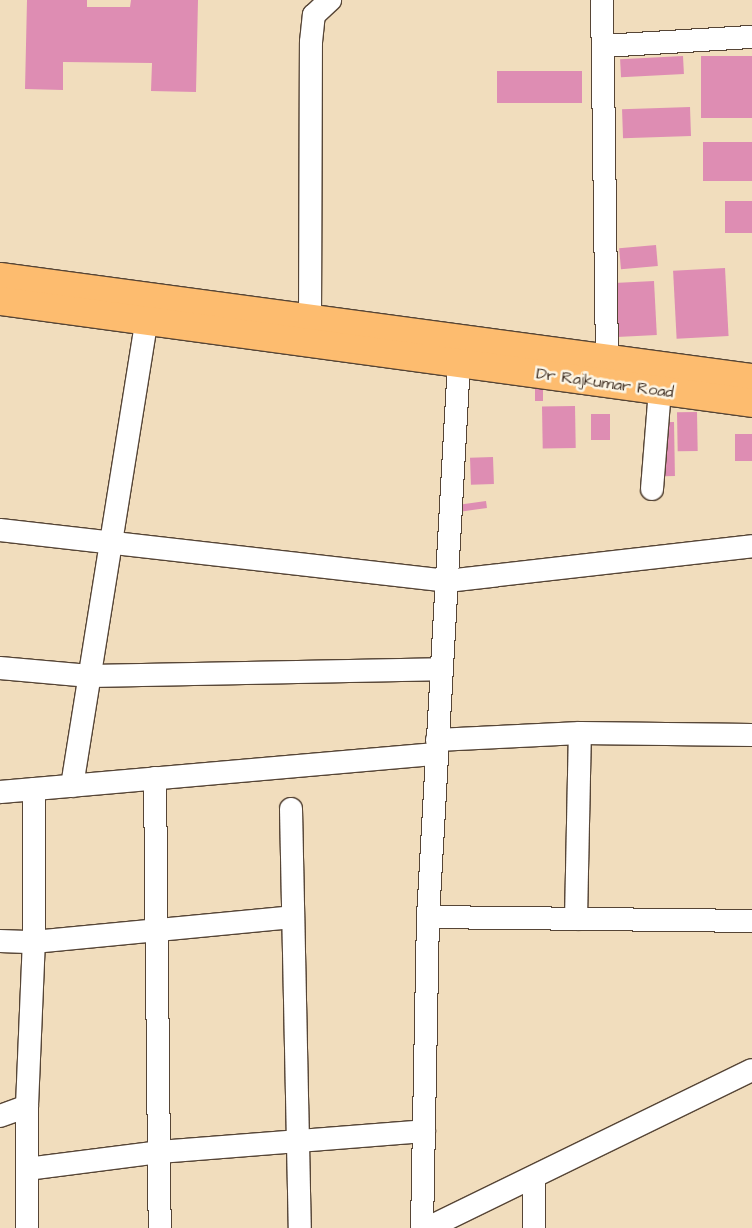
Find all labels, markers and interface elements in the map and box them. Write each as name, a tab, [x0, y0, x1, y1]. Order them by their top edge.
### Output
street label: Dr Rajkumar Road	[535, 364, 675, 402]

